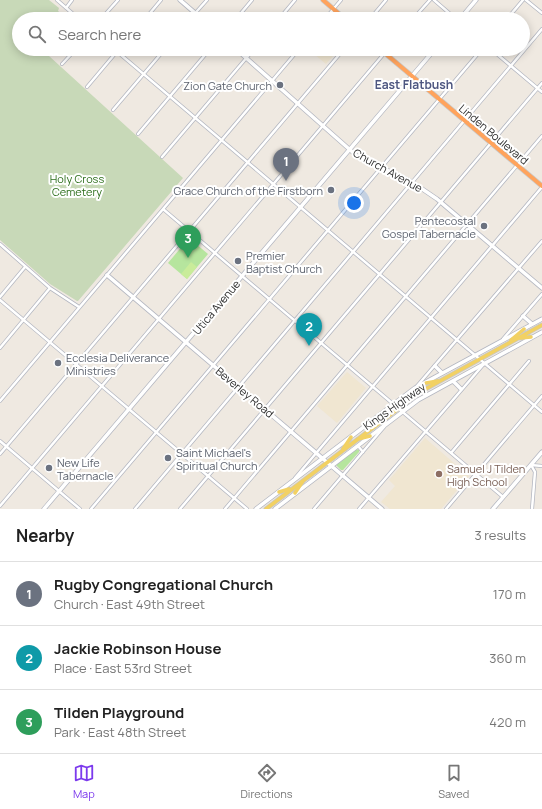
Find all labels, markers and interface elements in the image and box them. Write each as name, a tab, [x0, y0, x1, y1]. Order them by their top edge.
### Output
search box	[12, 12, 530, 56]
icon: search	[26, 23, 48, 45]
text: Search here	[58, 24, 141, 45]
district label: East Flatbush	[375, 76, 453, 93]
place label: Zion Gate Church	[183, 78, 272, 93]
marker: Zion Gate Church	[275, 80, 285, 90]
street label: Linden Boulevard	[456, 100, 532, 168]
street label: Church Avenue	[351, 145, 426, 196]
pin: 1	[273, 148, 299, 181]
park label: Holy Cross Cemetery	[50, 171, 104, 199]
place label: Grace Church of the Firstborn	[173, 183, 323, 198]
marker: Grace Church of the Firstborn	[326, 185, 336, 195]
your location	[344, 193, 364, 213]
place label: Pentecostal Gospel Tabernacle	[382, 213, 477, 241]
marker: Pentecostal Gospel Tabernacle	[479, 221, 489, 231]
pin: 3	[175, 225, 201, 258]
place label: Premier Baptist Church	[246, 248, 322, 276]
marker: Premier Baptist Church	[233, 256, 243, 266]
street label: Utica Avenue	[189, 276, 244, 337]
pin: 2	[296, 313, 322, 346]
place label: Ecclesia Deliverance Ministries	[66, 350, 170, 378]
marker: Ecclesia Deliverance Ministries	[53, 358, 63, 368]
street label: Beverley Road	[213, 363, 277, 421]
street label: Kings Highway	[360, 379, 428, 433]
place label: Saint Michael's Spiritual Church	[176, 445, 258, 473]
marker: Saint Michael's Spiritual Church	[163, 453, 173, 463]
place label: New Life Tabernacle	[57, 455, 114, 483]
place label: Samuel J Tilden High School	[447, 461, 525, 489]
marker: New Life Tabernacle	[44, 463, 54, 473]
marker: Samuel J Tilden High School	[434, 469, 444, 479]
text: Nearby	[16, 524, 74, 547]
text: 3 results	[474, 526, 526, 544]
text: Rugby Congregational Church	[54, 574, 273, 595]
text: 1	[26, 585, 32, 603]
text: 170 m	[493, 585, 526, 603]
text: Church · East 49th Street	[54, 595, 205, 613]
text: Jackie Robinson House	[54, 638, 222, 659]
text: 2	[25, 649, 33, 667]
text: 360 m	[489, 649, 526, 667]
text: Place · East 53rd Street	[54, 659, 192, 677]
text: Tilden Playground	[54, 702, 184, 723]
text: 3	[25, 713, 33, 731]
text: 420 m	[489, 713, 526, 731]
text: Park · East 48th Street	[54, 723, 186, 741]
tab: Map	[73, 762, 95, 801]
tab: Directions	[240, 762, 293, 801]
tab: Saved	[438, 762, 469, 801]

